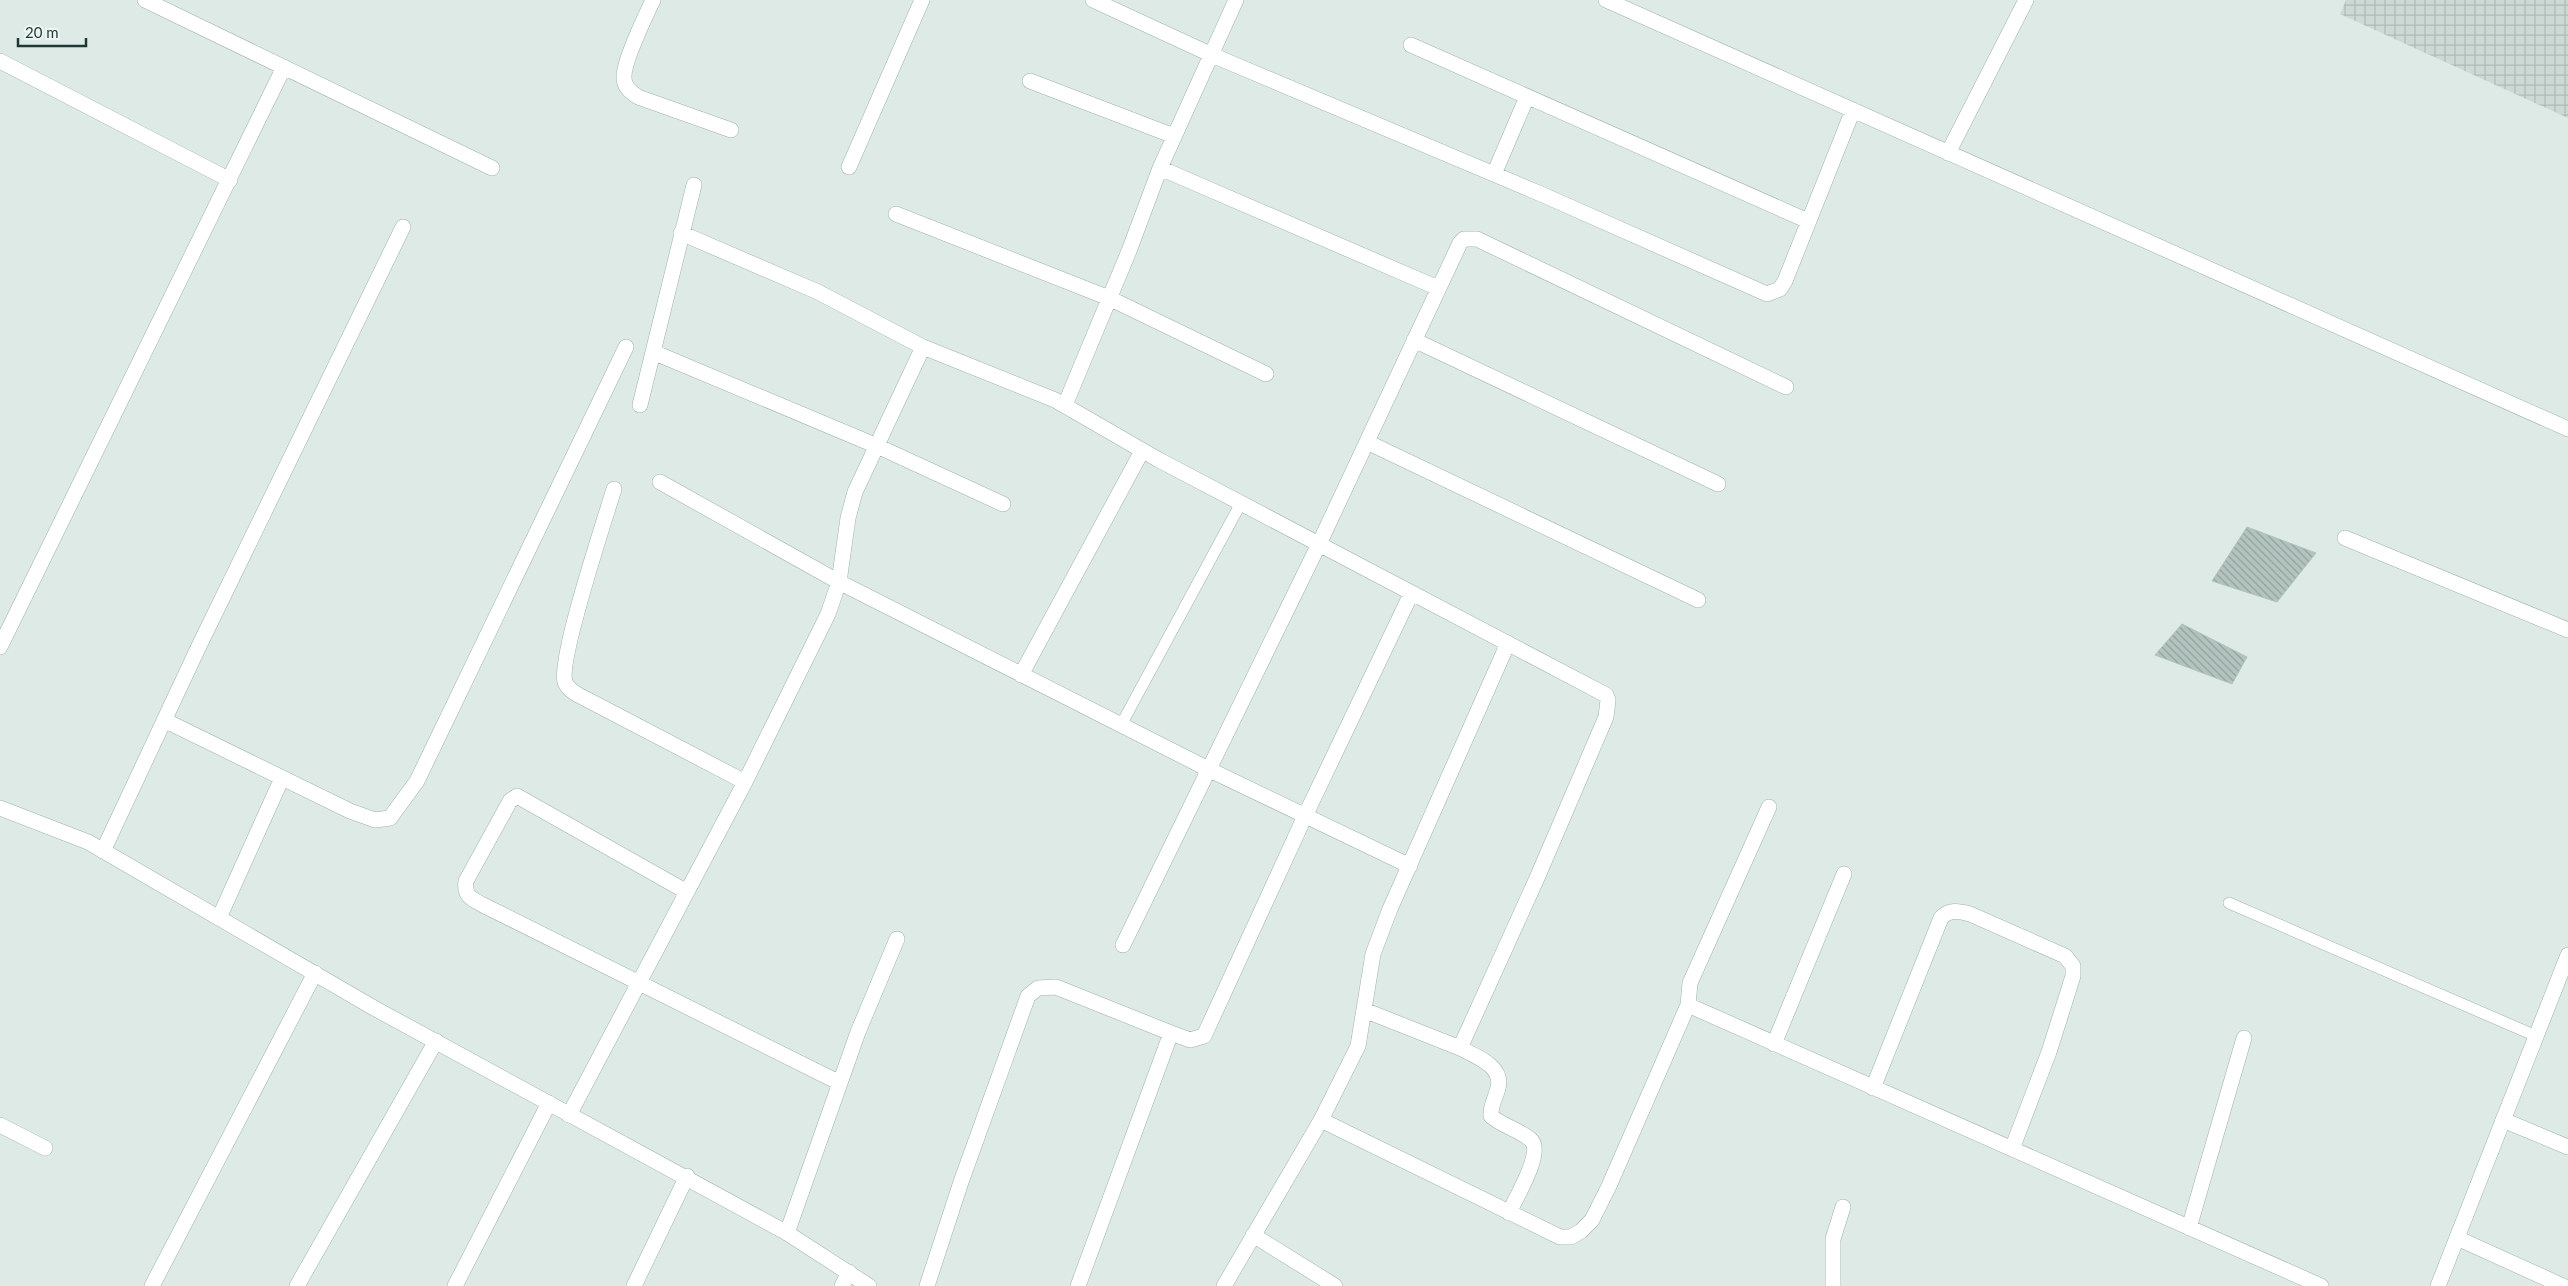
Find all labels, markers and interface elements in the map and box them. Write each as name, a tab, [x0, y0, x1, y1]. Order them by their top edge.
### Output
scale bar	[18, 15, 85, 47]
text: 20 m	[25, 23, 59, 41]

